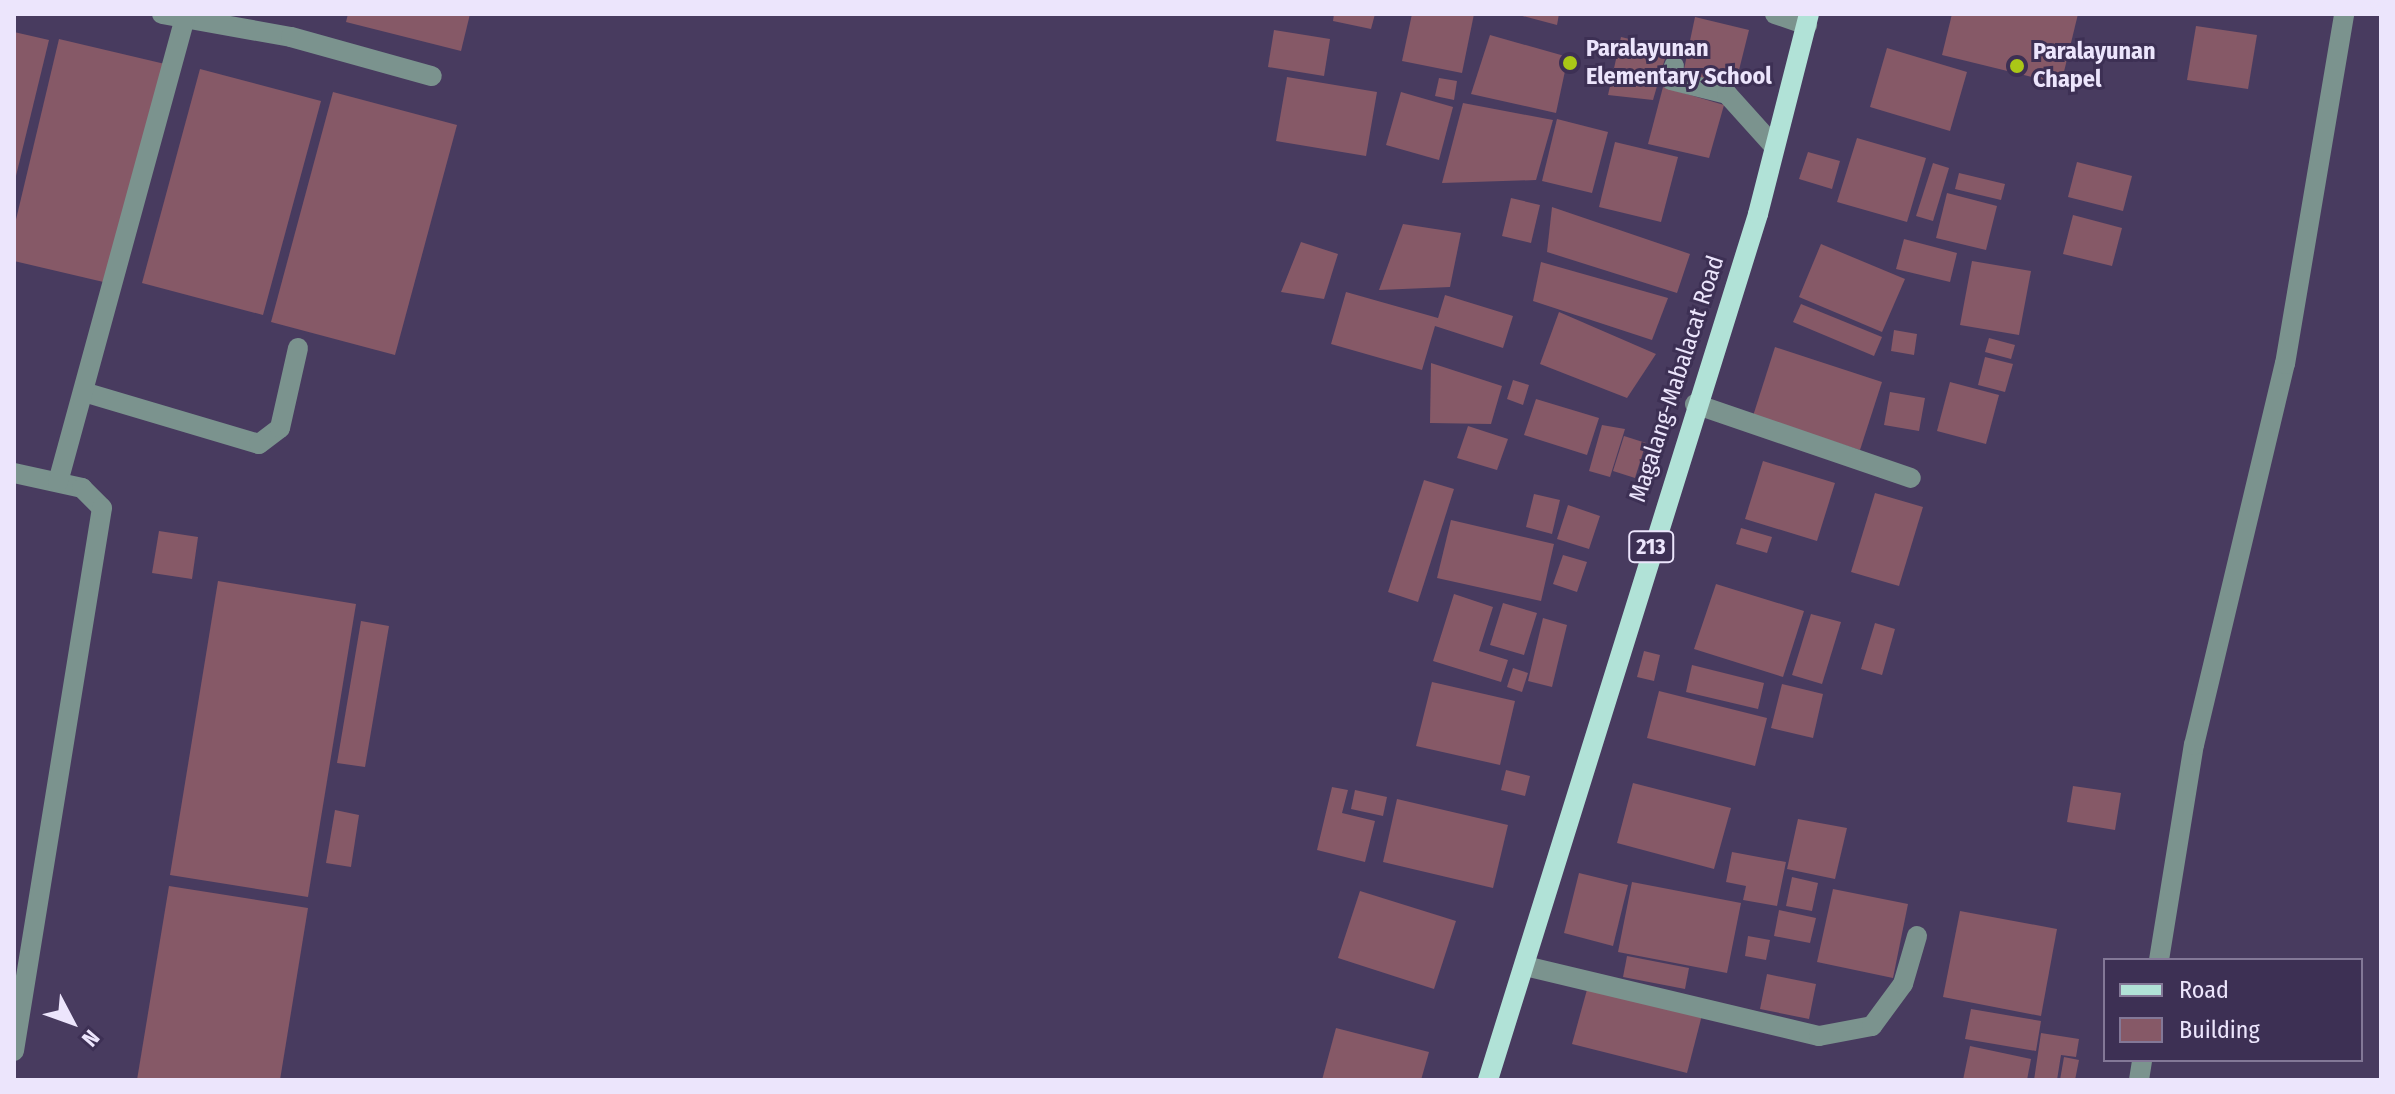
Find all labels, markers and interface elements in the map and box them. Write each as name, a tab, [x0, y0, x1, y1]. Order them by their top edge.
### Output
place label: Paralayunan Elementary School	[1586, 35, 1772, 91]
place label: Paralayunan Chapel	[2033, 38, 2156, 94]
marker: Paralayunan Elementary School	[1561, 54, 1579, 72]
marker: Paralayunan Chapel	[2008, 57, 2026, 75]
street label: Magalang-Mabalacat Road	[1624, 252, 1730, 506]
road number: 213	[1627, 529, 1675, 565]
legend	[2103, 958, 2363, 1062]
text: Road	[2179, 976, 2229, 1004]
north arrow	[32, 982, 112, 1062]
text: Building	[2179, 1016, 2260, 1044]
text: N	[76, 1024, 105, 1052]

